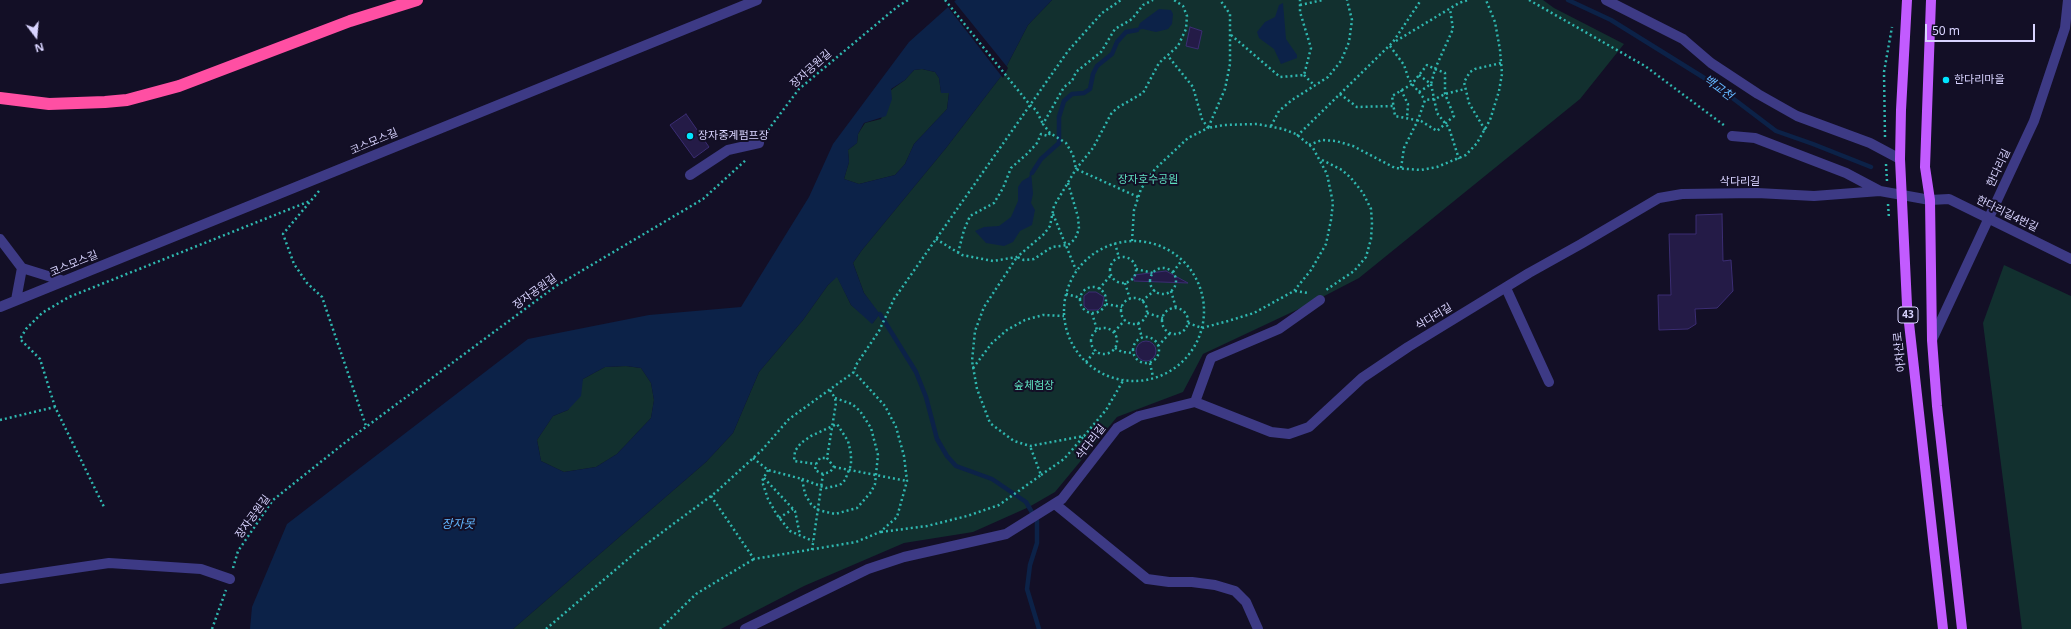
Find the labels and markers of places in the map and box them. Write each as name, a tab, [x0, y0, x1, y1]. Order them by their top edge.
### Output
place label: 한다리마을	[1954, 73, 2005, 87]
marker: 한다리마을	[1941, 75, 1951, 85]
place label: 장자중계펌프장	[698, 129, 769, 143]
marker: 장자중계펌프장	[685, 131, 695, 141]

